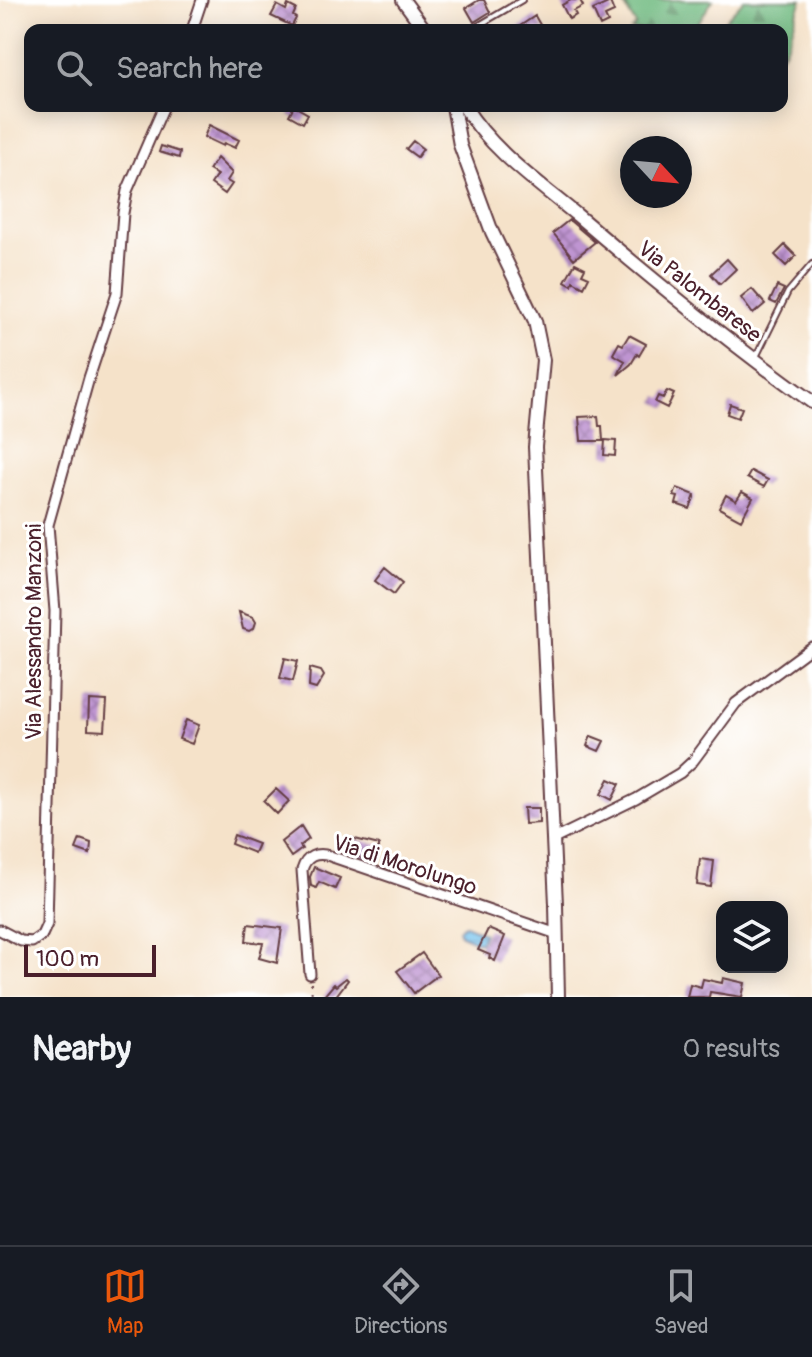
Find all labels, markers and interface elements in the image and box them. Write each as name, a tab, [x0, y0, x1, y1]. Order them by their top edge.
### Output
search box	[24, 24, 788, 112]
icon: search	[52, 46, 96, 90]
text: Search here	[116, 50, 263, 87]
north arrow	[620, 136, 692, 208]
street label: Via Palombarese	[632, 235, 767, 349]
street label: Via Alessandro Manzoni	[20, 524, 48, 740]
street label: Via di Morolungo	[329, 828, 481, 902]
map controls	[716, 901, 788, 973]
button: layers	[716, 901, 788, 973]
scale bar	[24, 941, 156, 977]
text: 100 m	[36, 945, 99, 973]
text: Nearby	[32, 1028, 131, 1071]
text: 0 results	[683, 1033, 780, 1065]
tab: Map	[103, 1264, 147, 1340]
tab: Directions	[354, 1264, 447, 1340]
tab: Saved	[654, 1264, 709, 1340]

